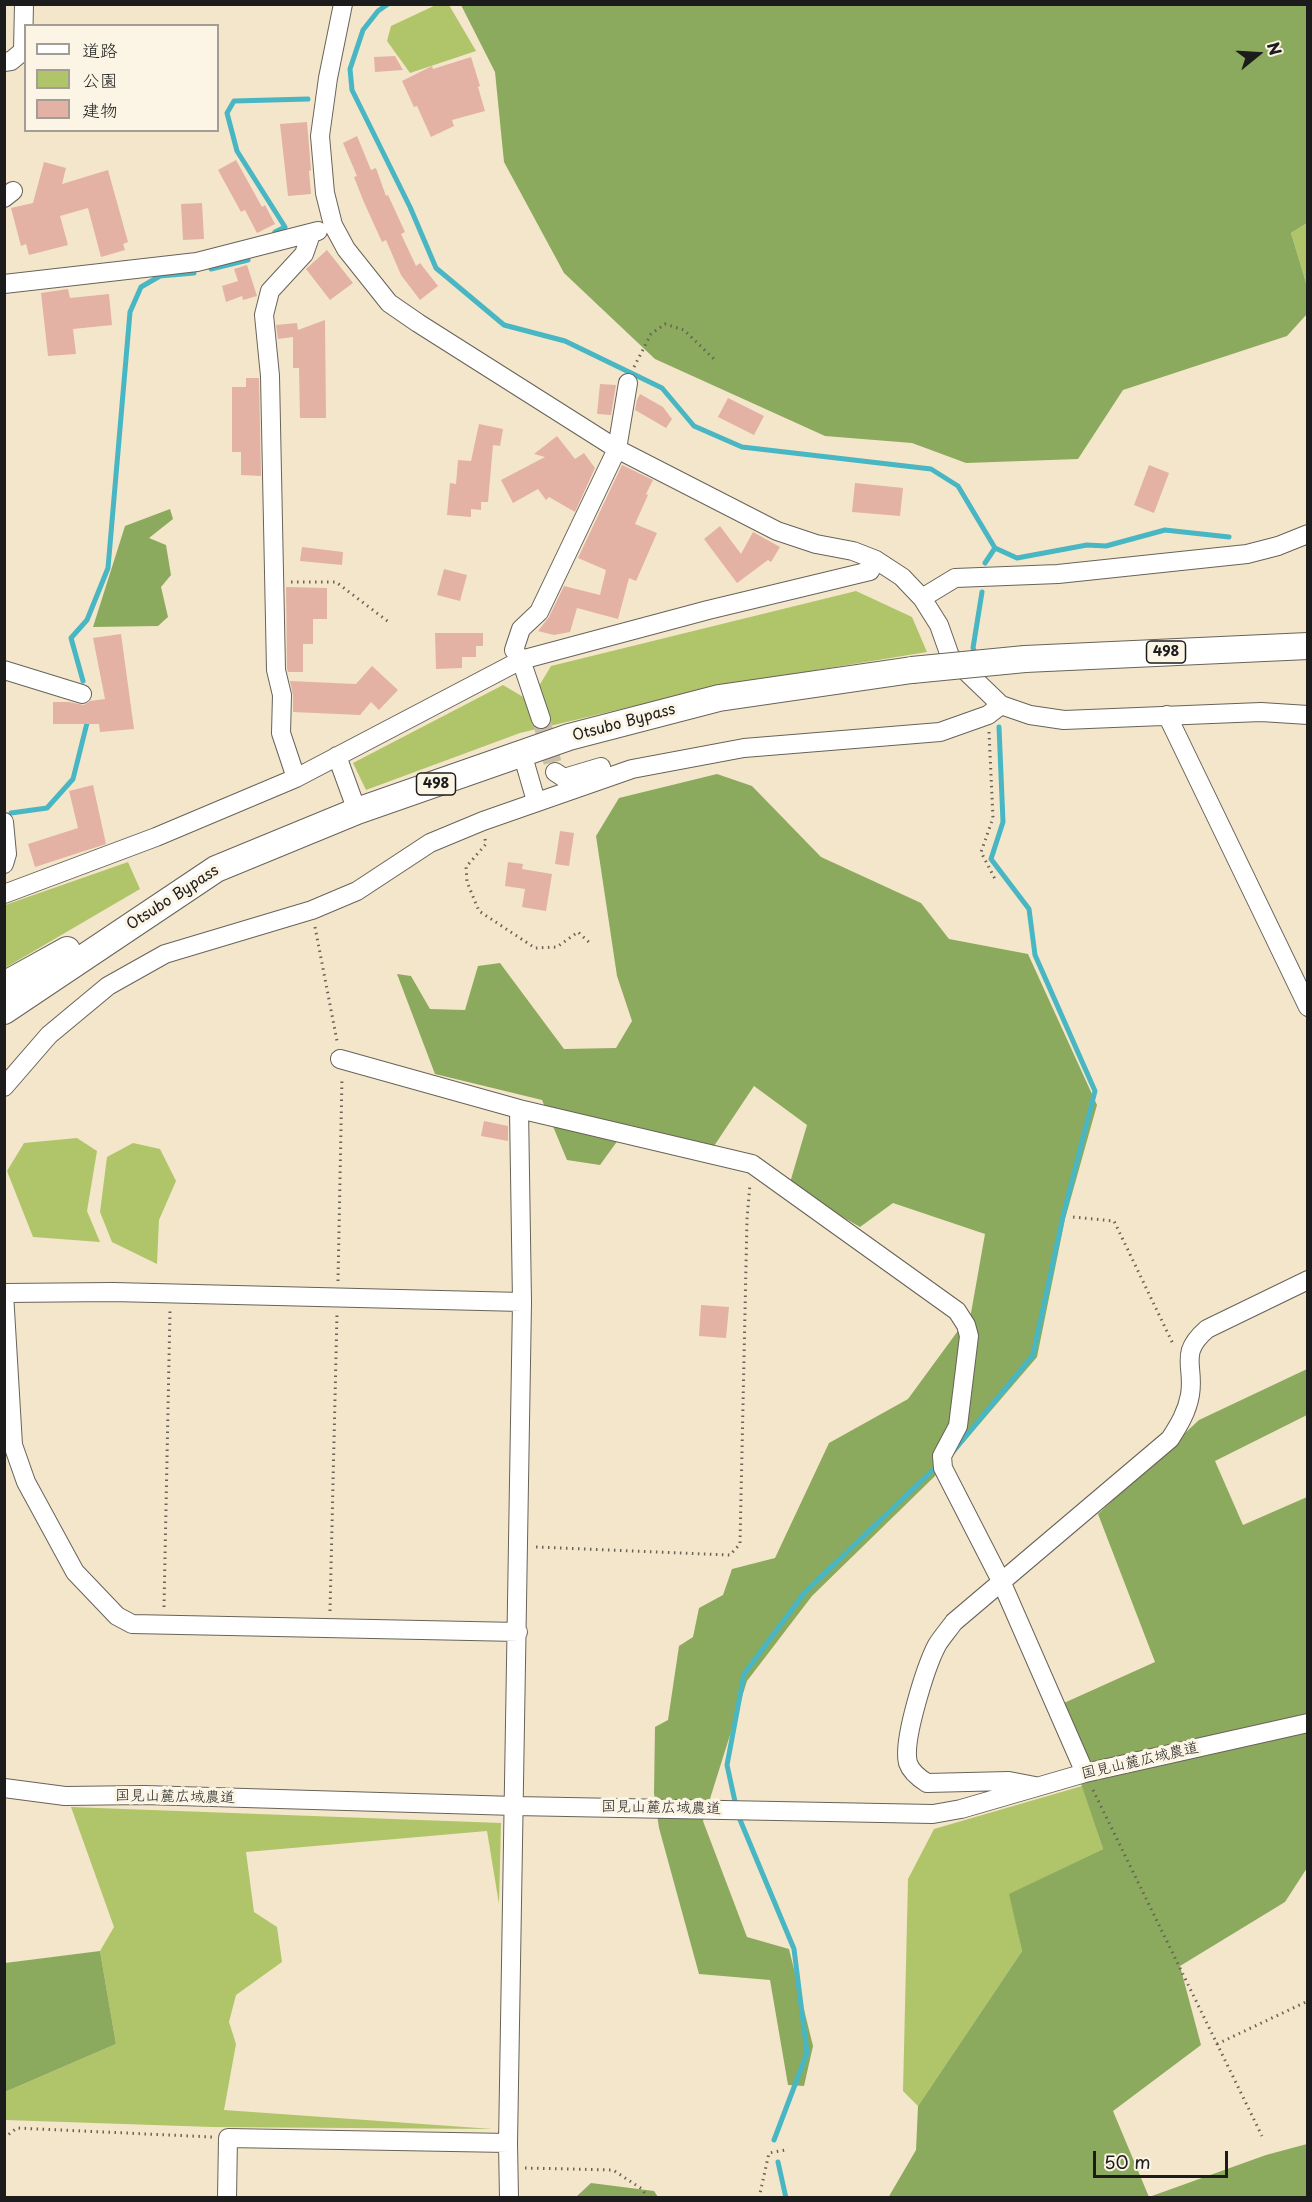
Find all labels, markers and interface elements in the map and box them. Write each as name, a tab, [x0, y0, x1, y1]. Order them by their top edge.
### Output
legend	[24, 24, 219, 132]
north arrow	[1228, 24, 1288, 84]
text: 道路	[82, 36, 118, 63]
text: N	[1262, 39, 1288, 58]
text: 公園	[82, 66, 118, 93]
text: 建物	[82, 96, 118, 123]
road number: 498	[1146, 641, 1186, 663]
street label: Otsubo Bypass	[571, 701, 677, 745]
road number: 498	[416, 773, 456, 795]
street label: Otsubo Bypass	[124, 862, 222, 934]
street label: 国見山麓広域農道	[1080, 1739, 1200, 1783]
street label: 国見山麓広域農道	[115, 1787, 235, 1807]
street label: 国見山麓広域農道	[601, 1798, 721, 1818]
scale bar	[1096, 2139, 1231, 2177]
text: 50 m	[1104, 2148, 1151, 2175]

